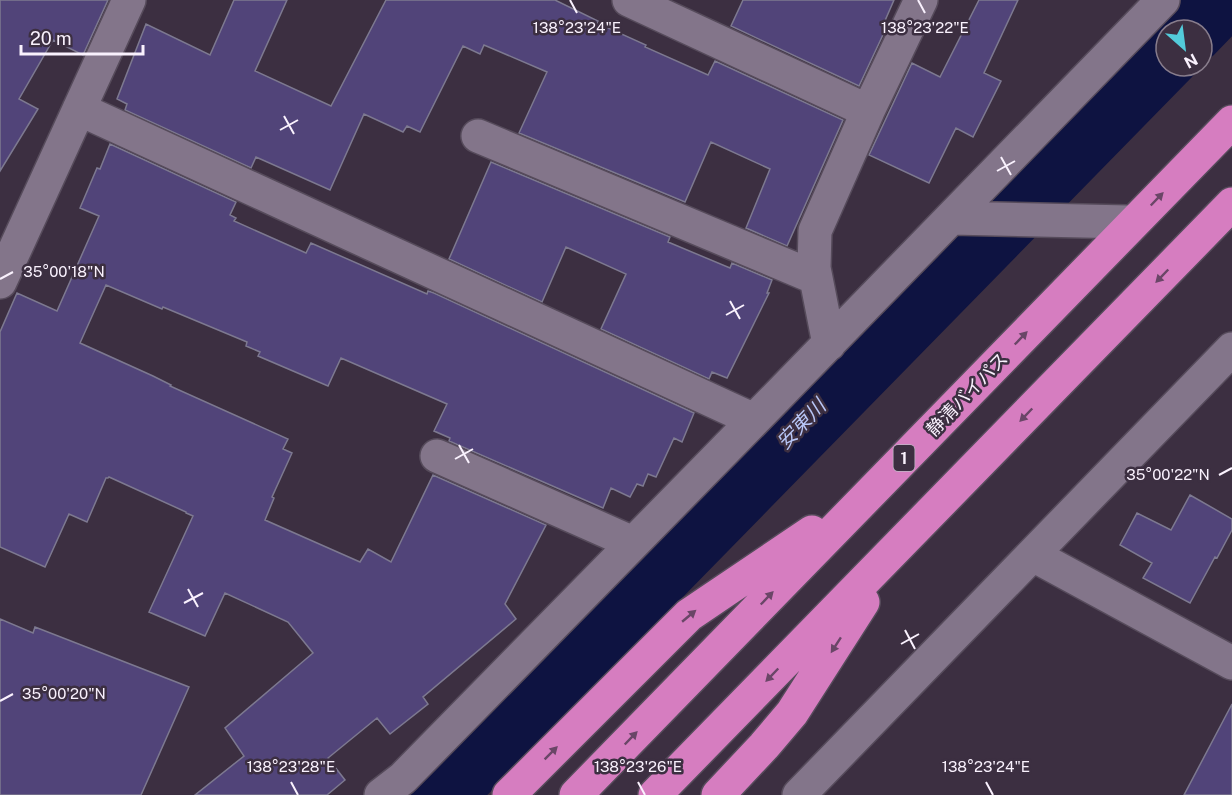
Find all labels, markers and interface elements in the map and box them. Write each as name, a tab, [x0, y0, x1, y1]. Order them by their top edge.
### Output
scale bar	[21, 18, 142, 56]
north arrow	[1154, 18, 1214, 78]
text: 138°23'24"E	[533, 19, 621, 36]
text: 138°23'22"E	[881, 19, 969, 36]
text: 20 m	[30, 28, 72, 49]
text: N	[1181, 49, 1201, 72]
one-way arrow	[1149, 192, 1163, 206]
text: 35°00'18"N	[23, 263, 105, 280]
one-way arrow	[1155, 268, 1169, 282]
one-way arrow	[1013, 332, 1027, 346]
street label: 静清バイパス	[922, 348, 1012, 440]
water label: 安東川	[772, 393, 832, 454]
one-way arrow	[1019, 408, 1033, 422]
road number: 1	[894, 445, 914, 471]
text: 35°00'22"N	[1126, 466, 1210, 483]
one-way arrow	[760, 591, 774, 606]
one-way arrow	[681, 610, 696, 623]
one-way arrow	[830, 637, 841, 653]
one-way arrow	[765, 667, 779, 681]
text: 35°00'20"N	[22, 685, 106, 702]
one-way arrow	[624, 731, 637, 746]
one-way arrow	[543, 747, 557, 761]
text: 138°23'28"E	[247, 758, 335, 775]
text: 138°23'26"E	[594, 758, 682, 775]
text: 138°23'24"E	[942, 758, 1030, 775]

